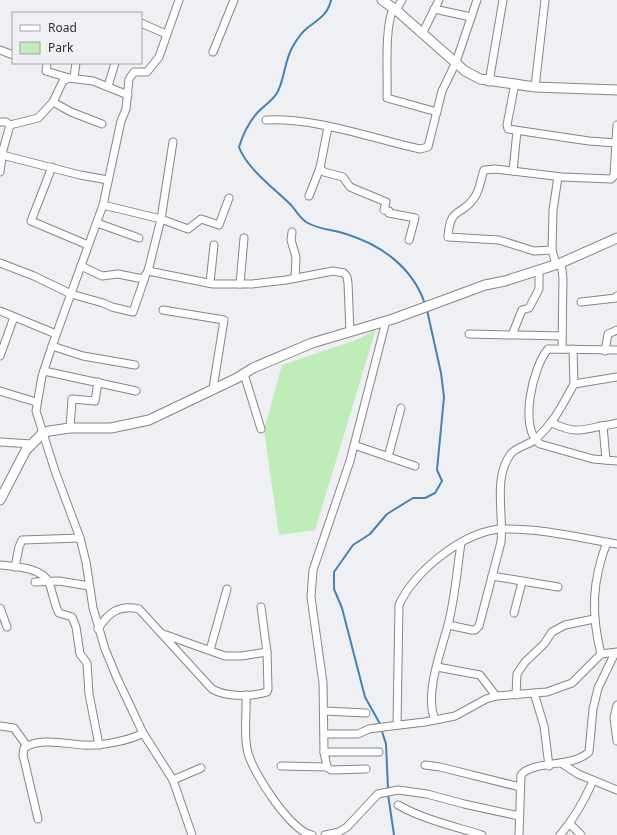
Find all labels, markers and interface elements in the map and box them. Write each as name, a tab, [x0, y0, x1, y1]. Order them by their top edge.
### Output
legend	[12, 12, 142, 64]
text: Road	[48, 19, 77, 36]
text: Park	[48, 39, 74, 56]

